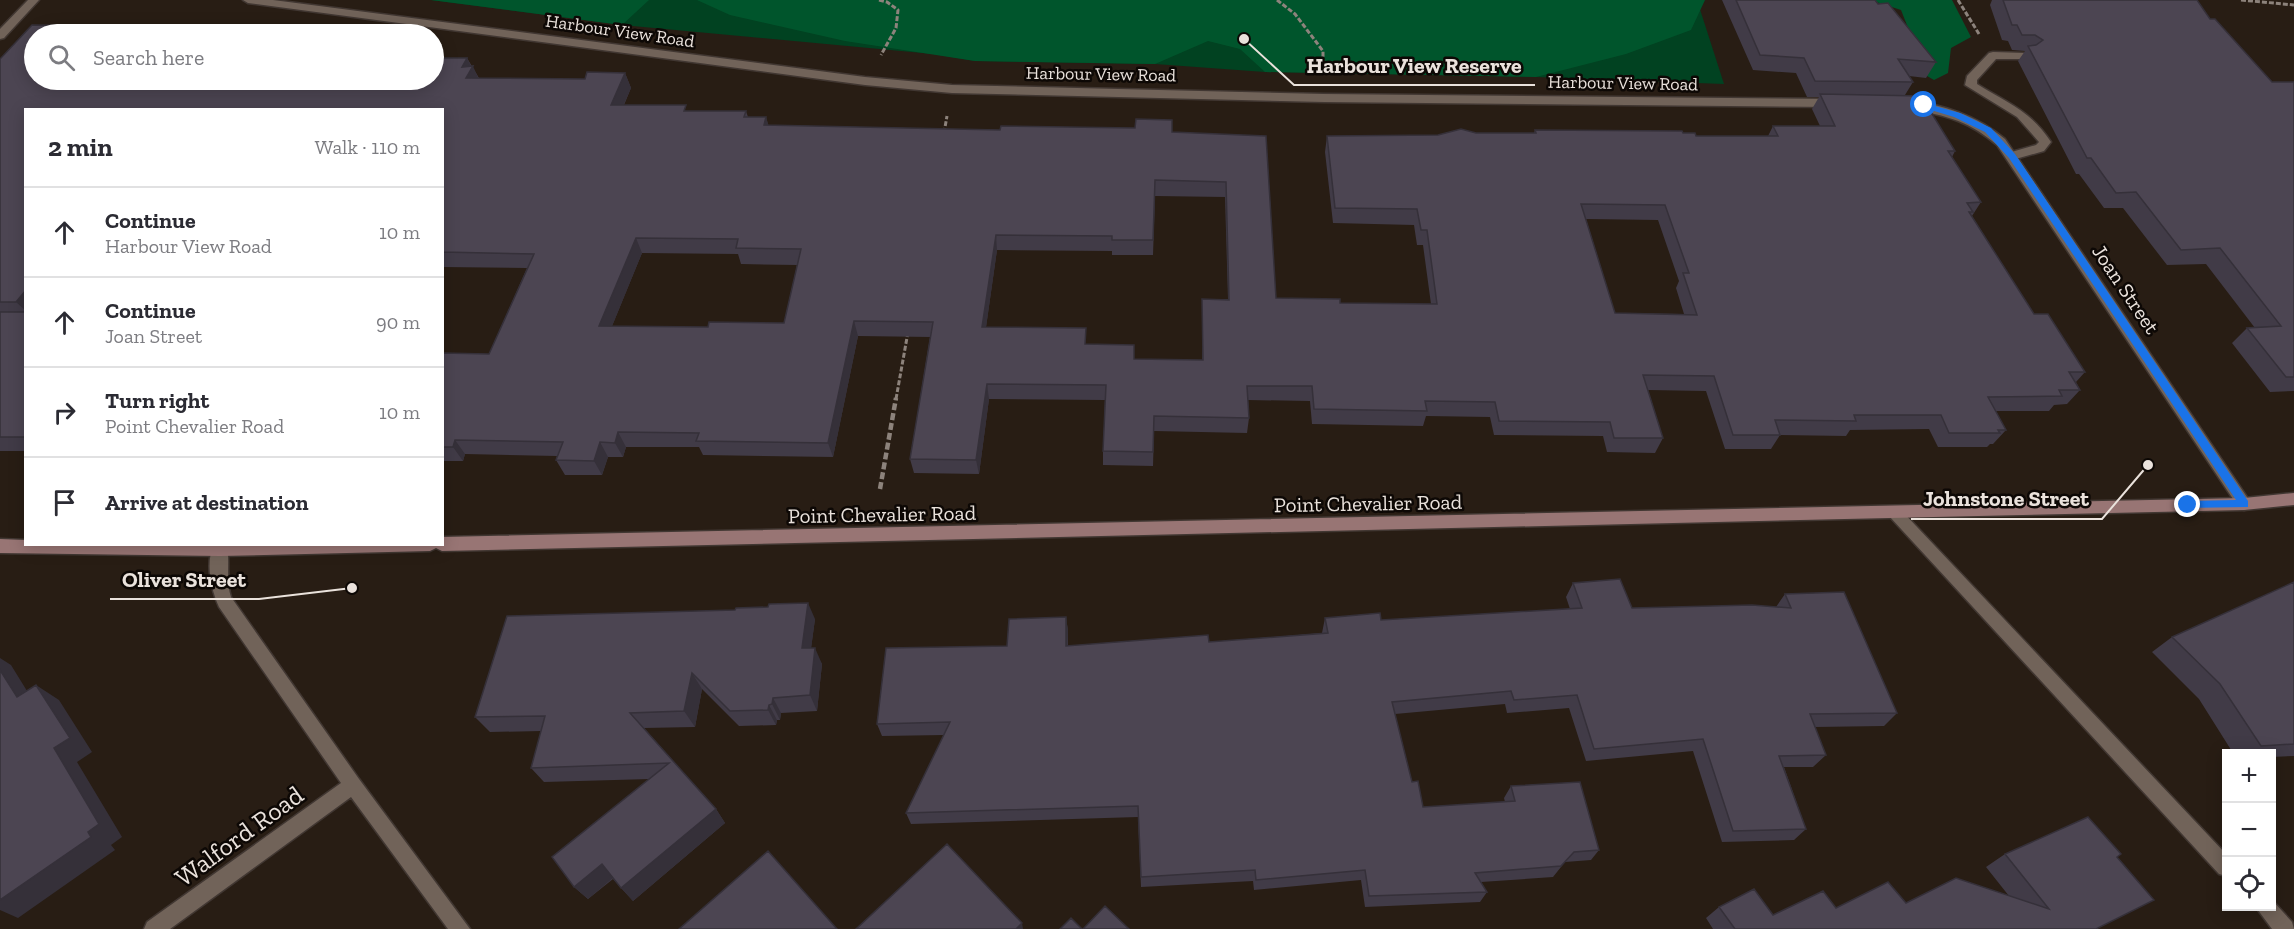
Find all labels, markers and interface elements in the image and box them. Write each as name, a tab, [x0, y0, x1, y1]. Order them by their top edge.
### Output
street label: Harbour View Road	[544, 10, 696, 52]
search box	[24, 24, 444, 90]
icon: search	[45, 41, 78, 74]
text: Search here	[93, 44, 204, 71]
callout: Harbour View Reserve	[1294, 45, 1535, 85]
text: Harbour View Reserve	[1306, 52, 1522, 79]
street label: Harbour View Road	[1026, 62, 1176, 86]
street label: Harbour View Road	[1548, 71, 1698, 95]
route start	[1910, 91, 1936, 117]
text: 2 min	[48, 131, 113, 163]
text: Walk · 110 m	[315, 135, 420, 159]
text: Continue	[105, 207, 196, 234]
icon: ahead	[48, 216, 81, 249]
text: 10 m	[379, 220, 420, 244]
text: Harbour View Road	[105, 234, 272, 258]
street label: Joan Street	[2087, 240, 2165, 338]
text: Continue	[105, 297, 196, 324]
icon: ahead	[48, 306, 81, 339]
text: 90 m	[376, 310, 420, 334]
text: Joan Street	[105, 324, 202, 348]
text: Turn right	[105, 387, 209, 414]
icon: right	[48, 396, 81, 429]
text: 10 m	[379, 400, 420, 424]
text: Point Chevalier Road	[105, 414, 284, 438]
callout: Johnstone Street	[1911, 479, 2102, 519]
text: Johnstone Street	[1923, 485, 2089, 512]
icon: arrive	[48, 486, 81, 519]
text: Arrive at destination	[105, 489, 308, 516]
street label: Point Chevalier Road	[1274, 489, 1463, 517]
route end	[2174, 491, 2200, 517]
street label: Point Chevalier Road	[788, 500, 977, 528]
callout: Oliver Street	[110, 559, 259, 599]
text: Oliver Street	[122, 566, 246, 593]
map controls	[2222, 749, 2276, 911]
button: +	[2222, 749, 2276, 803]
street label: Walford Road	[168, 779, 310, 893]
button: −	[2222, 803, 2276, 857]
button: locate	[2222, 857, 2276, 911]

